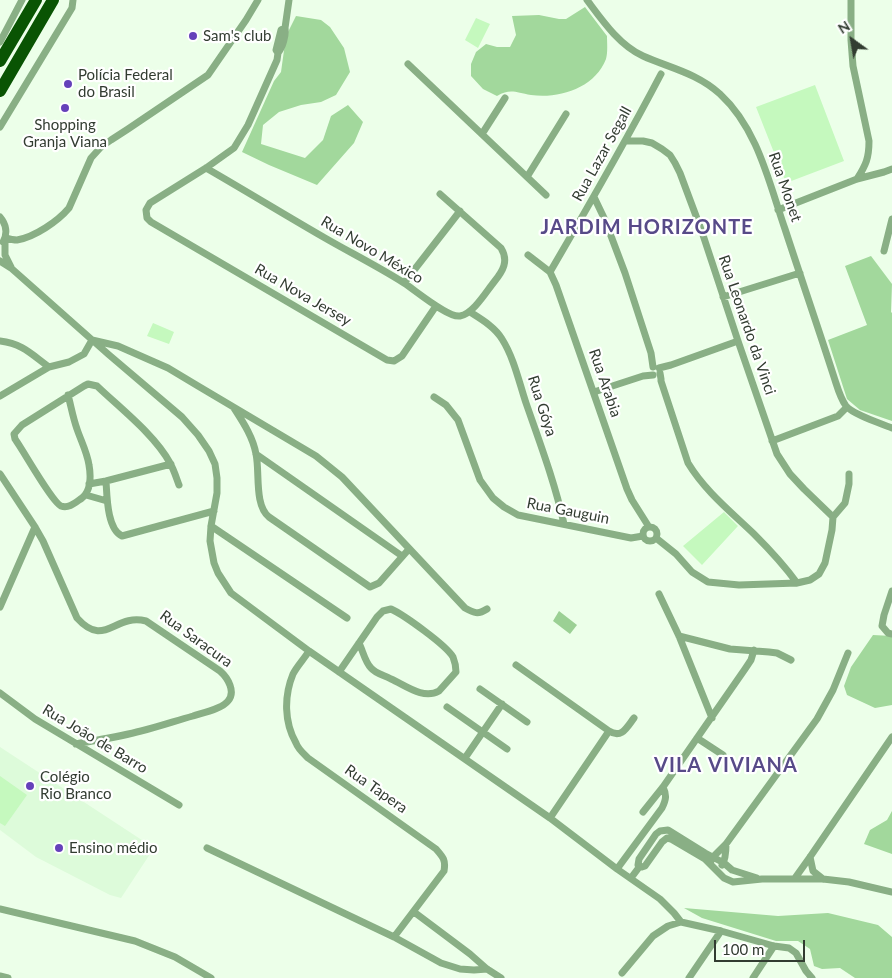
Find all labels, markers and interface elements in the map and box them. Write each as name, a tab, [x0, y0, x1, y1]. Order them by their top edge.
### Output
north arrow	[827, 15, 877, 65]
text: N	[835, 17, 853, 37]
place label: Sam's club	[203, 27, 271, 45]
marker: Sam's club	[187, 30, 199, 42]
place label: Polícia Federal do Brasil	[78, 66, 173, 101]
marker: Polícia Federal do Brasil	[62, 78, 74, 90]
marker: Shopping Granja Viana	[59, 102, 71, 114]
street label: Rua Lazar Segall	[568, 103, 636, 205]
place label: Shopping Granja Viana	[23, 116, 107, 151]
street label: Rua Monet	[765, 150, 805, 224]
street label: Rua Novo México	[318, 212, 426, 288]
district label: JARDIM HORIZONTE	[538, 216, 756, 240]
street label: Rua Leonardo da Vinci	[715, 253, 779, 397]
street label: Rua Nova Jersey	[252, 260, 354, 330]
street label: Rua Arabia	[585, 346, 625, 420]
street label: Rua Góya	[524, 373, 560, 439]
street label: Rua Gauguin	[525, 494, 611, 528]
street label: Rua Saracura	[156, 607, 236, 671]
street label: Rua João de Barro	[39, 701, 151, 777]
district label: VILA VIVIANA	[653, 754, 799, 778]
street label: Rua Tapera	[341, 761, 411, 817]
place label: Colégio Rio Branco	[40, 768, 111, 803]
marker: Colégio Rio Branco	[24, 780, 36, 792]
place label: Ensino médio	[69, 839, 157, 857]
marker: Ensino médio	[53, 842, 65, 854]
scale bar	[717, 930, 808, 962]
text: 100 m	[722, 940, 764, 958]

